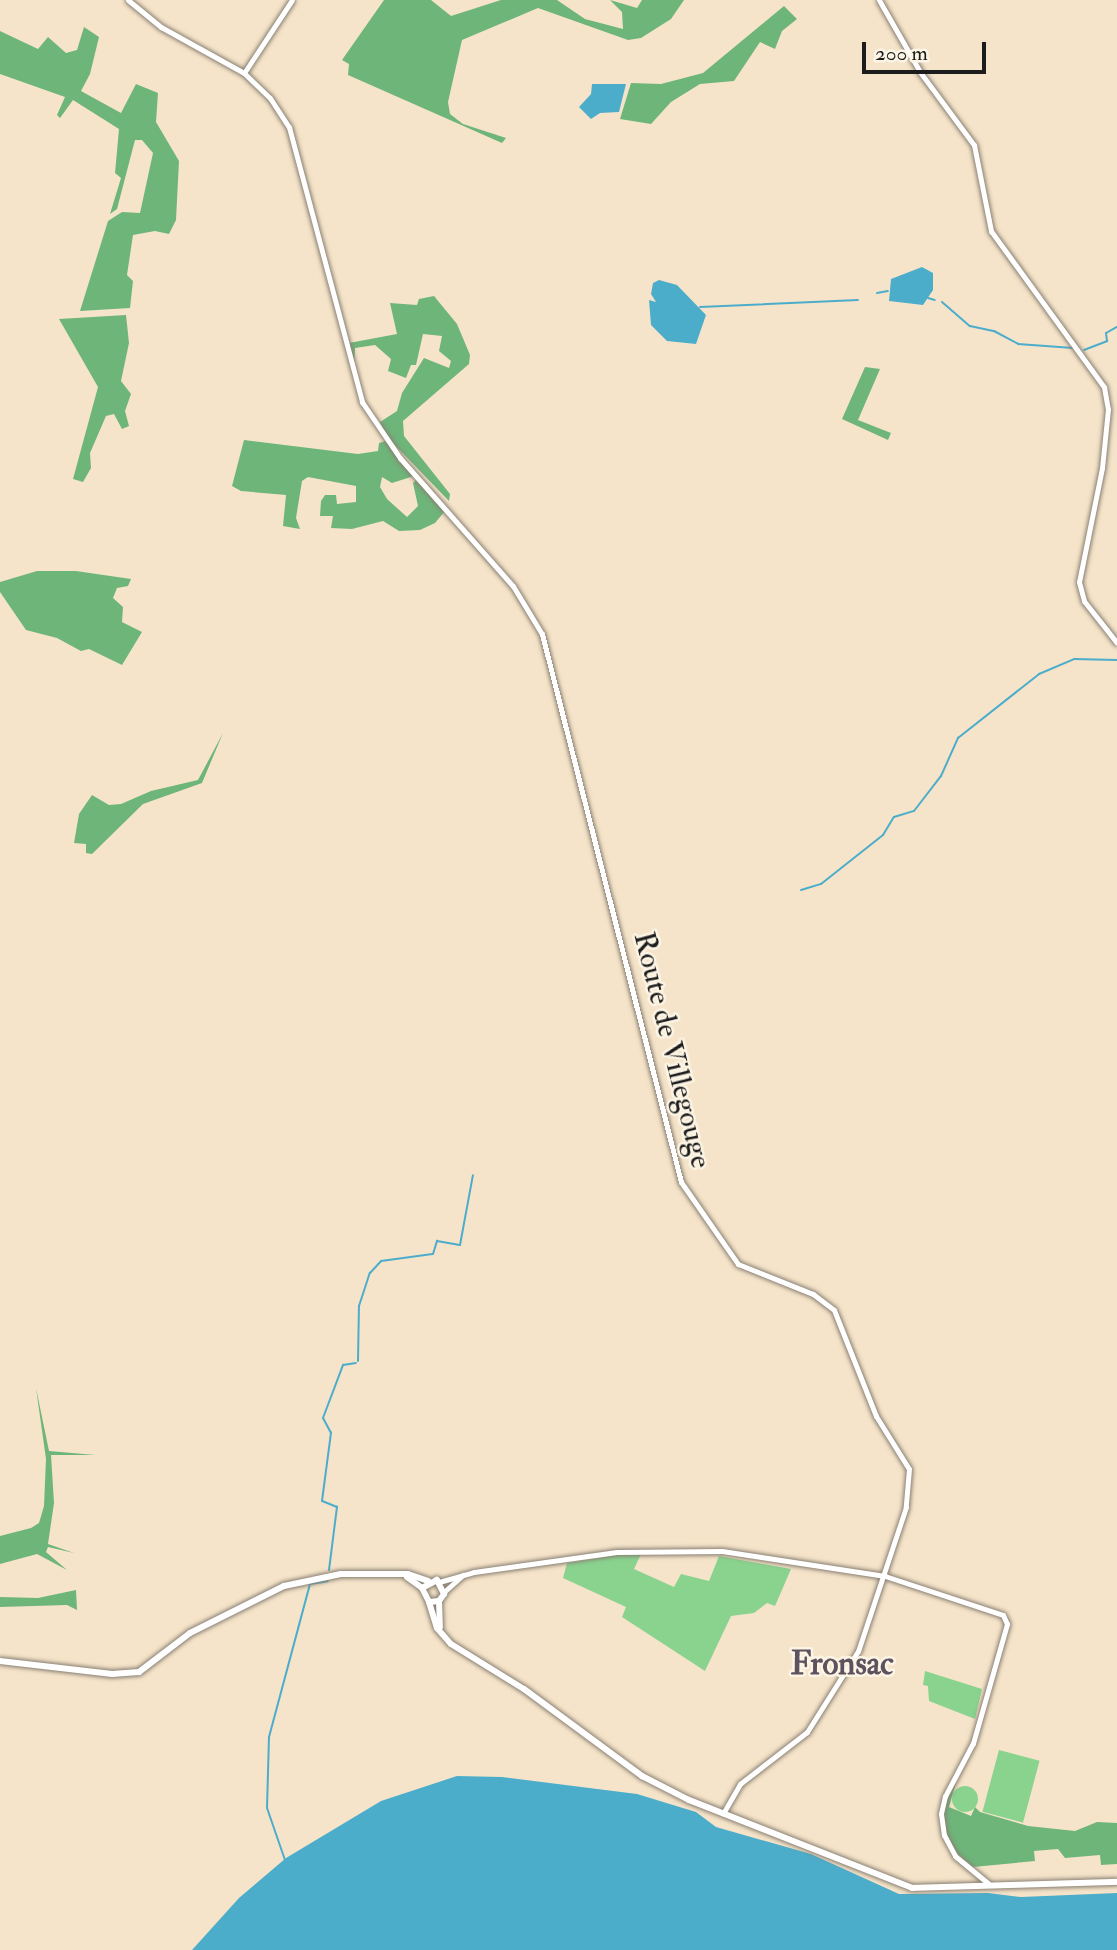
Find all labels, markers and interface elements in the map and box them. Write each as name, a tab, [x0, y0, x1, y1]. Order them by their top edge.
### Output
scale bar	[865, 28, 989, 72]
text: 200 m	[875, 40, 928, 67]
street label: Route de Villegouge	[625, 928, 719, 1172]
district label: Fronsac	[790, 1644, 894, 1684]

